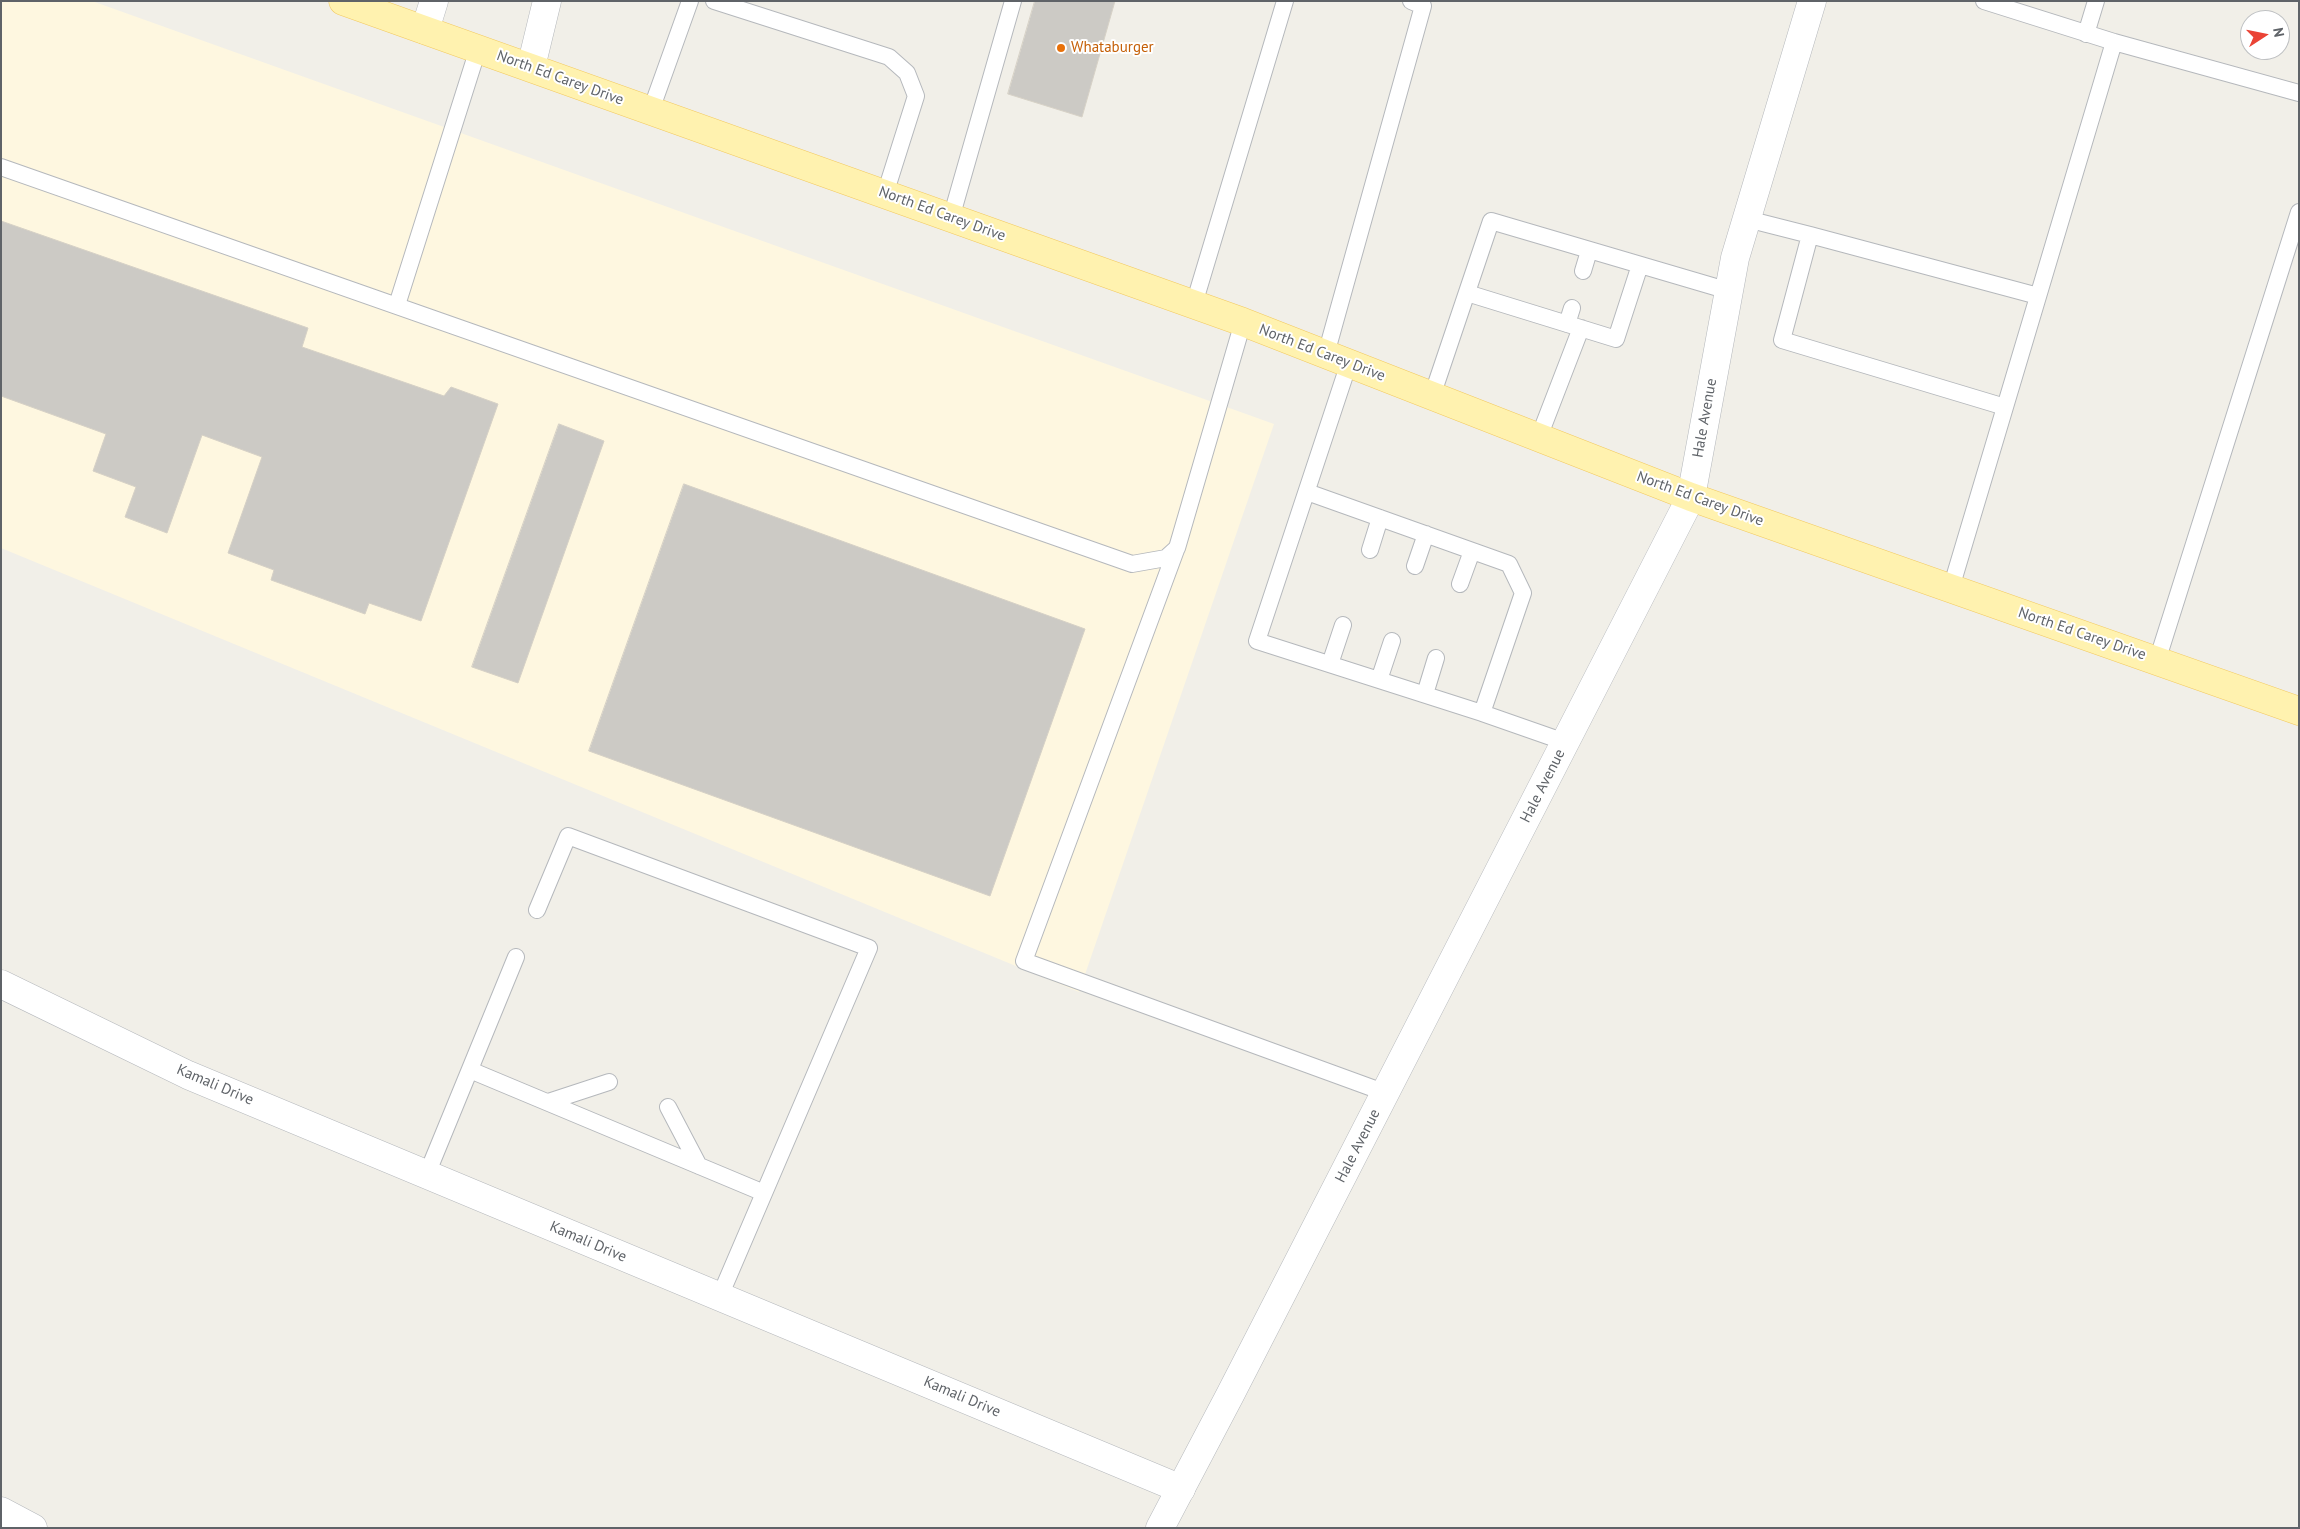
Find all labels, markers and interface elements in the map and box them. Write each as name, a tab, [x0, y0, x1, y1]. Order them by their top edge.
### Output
north arrow	[2240, 10, 2290, 60]
text: N	[2269, 26, 2288, 39]
place label: Whataburger	[1071, 39, 1154, 57]
marker: Whataburger	[1055, 42, 1067, 54]
street label: North Ed Carey Drive	[494, 47, 626, 109]
street label: North Ed Carey Drive	[876, 183, 1008, 245]
street label: North Ed Carey Drive	[1256, 321, 1388, 385]
street label: Hale Avenue	[1689, 377, 1721, 459]
street label: North Ed Carey Drive	[1634, 468, 1766, 530]
street label: North Ed Carey Drive	[2016, 604, 2148, 664]
street label: Hale Avenue	[1517, 746, 1569, 826]
street label: Kamali Drive	[174, 1061, 256, 1109]
street label: Hale Avenue	[1332, 1106, 1384, 1186]
street label: Kamali Drive	[547, 1218, 629, 1266]
street label: Kamali Drive	[921, 1373, 1003, 1421]

